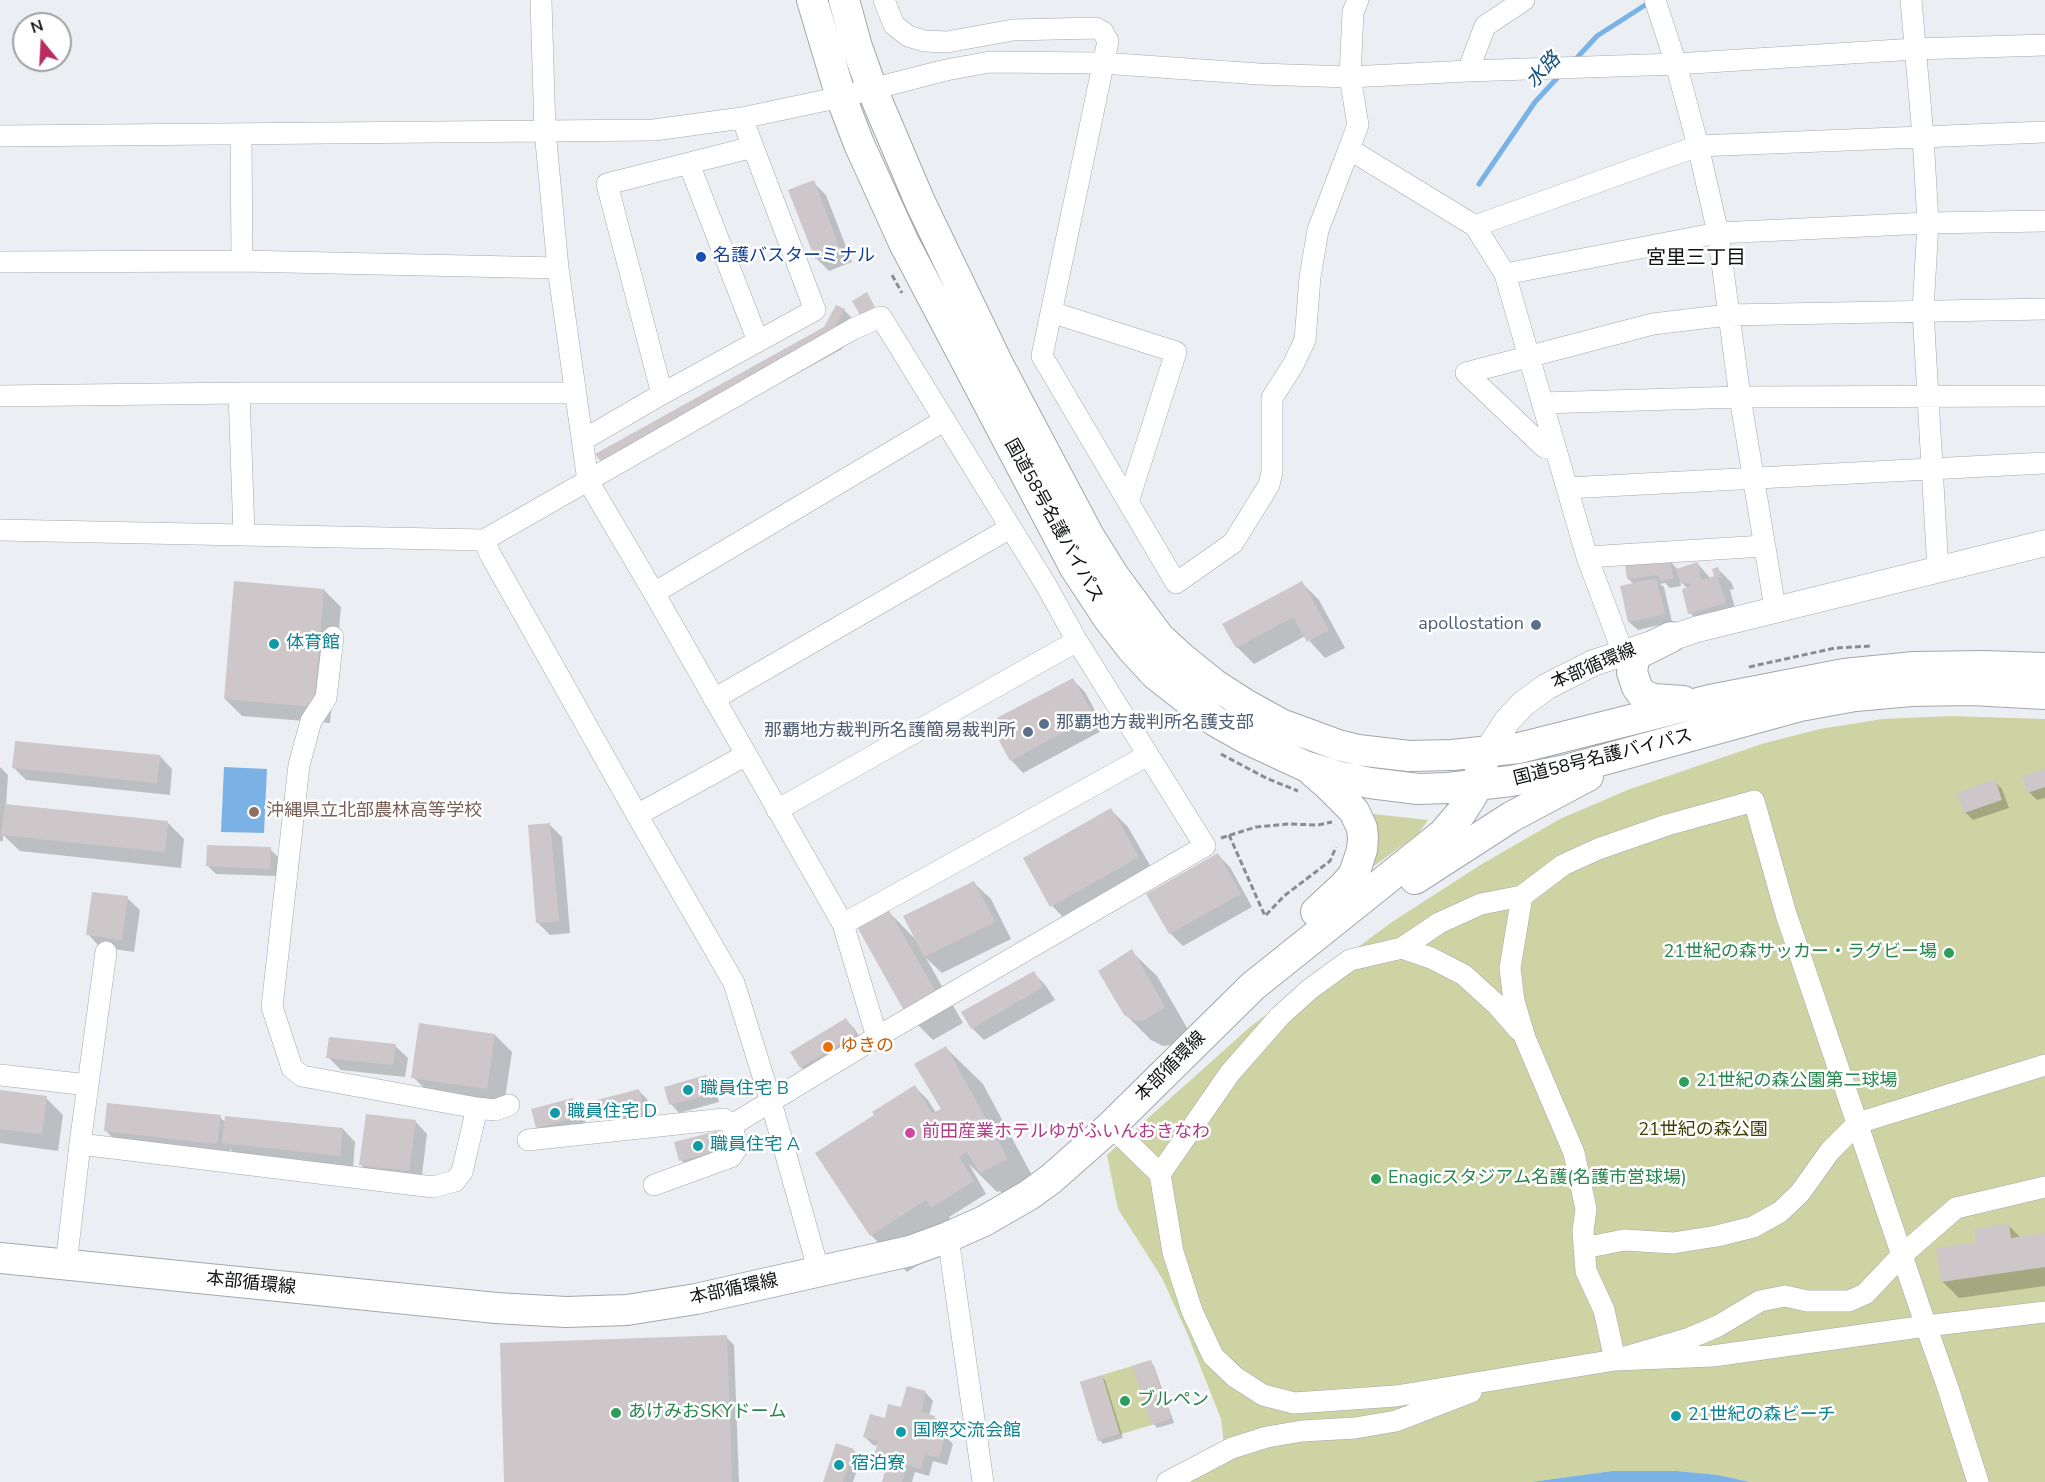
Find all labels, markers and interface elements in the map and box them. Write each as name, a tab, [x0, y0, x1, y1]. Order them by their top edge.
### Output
north arrow	[12, 12, 72, 72]
text: N	[28, 14, 46, 39]
water label: 水路	[1522, 48, 1566, 94]
place label: 名護バスターミナル	[713, 246, 875, 268]
district label: 宮里三丁目	[1646, 247, 1746, 271]
marker: 名護バスターミナル	[694, 250, 708, 264]
street label: 国道58号名護バイパス	[999, 435, 1107, 607]
place label: apollostation	[1418, 614, 1524, 636]
marker: apollostation	[1529, 618, 1543, 632]
place label: 体育館	[286, 633, 340, 655]
marker: 体育館	[267, 637, 281, 651]
street label: 本部循環線	[1548, 639, 1640, 695]
place label: 那覇地方裁判所名護支部	[1056, 713, 1254, 735]
marker: 那覇地方裁判所名護支部	[1037, 717, 1051, 731]
place label: 那覇地方裁判所名護簡易裁判所	[764, 721, 1016, 743]
marker: 那覇地方裁判所名護簡易裁判所	[1021, 725, 1035, 739]
street label: 国道58号名護バイパス	[1511, 725, 1695, 791]
place label: 沖縄県立北部農林高等学校	[266, 801, 482, 823]
marker: 沖縄県立北部農林高等学校	[247, 805, 261, 819]
place label: 21世紀の森サッカー・ラグビー場	[1663, 942, 1937, 964]
marker: 21世紀の森サッカー・ラグビー場	[1942, 946, 1956, 960]
street label: 本部循環線	[1132, 1028, 1210, 1106]
place label: ゆきの	[840, 1036, 894, 1058]
marker: ゆきの	[821, 1040, 835, 1054]
place label: 21世紀の森公園第二球場	[1696, 1071, 1898, 1093]
marker: 21世紀の森公園第二球場	[1677, 1075, 1691, 1089]
place label: 職員住宅 B	[700, 1079, 789, 1101]
marker: 職員住宅 B	[681, 1083, 695, 1097]
place label: 職員住宅 D	[567, 1102, 657, 1124]
marker: 職員住宅 D	[548, 1106, 562, 1120]
park label: 21世紀の森公園	[1638, 1120, 1768, 1142]
place label: 前田産業ホテルゆがふいんおきなわ	[922, 1122, 1210, 1144]
marker: 前田産業ホテルゆがふいんおきなわ	[903, 1126, 917, 1140]
place label: 職員住宅 A	[710, 1135, 800, 1157]
marker: 職員住宅 A	[691, 1139, 705, 1153]
place label: Enagicスタジアム名護(名護市営球場)	[1388, 1168, 1687, 1190]
marker: Enagicスタジアム名護(名護市営球場)	[1369, 1172, 1383, 1186]
street label: 本部循環線	[205, 1269, 297, 1299]
street label: 本部循環線	[688, 1270, 780, 1310]
place label: ブルペン	[1137, 1390, 1209, 1412]
marker: ブルペン	[1118, 1394, 1132, 1408]
place label: あけみおSKYドーム	[628, 1402, 786, 1424]
place label: 21世紀の森ビーチ	[1688, 1405, 1836, 1427]
marker: あけみおSKYドーム	[609, 1406, 623, 1420]
marker: 21世紀の森ビーチ	[1669, 1409, 1683, 1423]
place label: 国際交流会館	[913, 1421, 1021, 1443]
marker: 国際交流会館	[894, 1425, 908, 1439]
place label: 宿泊寮	[851, 1454, 905, 1476]
marker: 宿泊寮	[832, 1458, 846, 1472]

